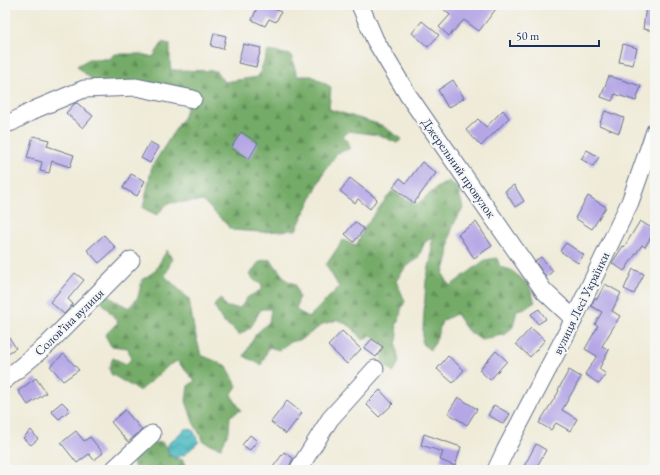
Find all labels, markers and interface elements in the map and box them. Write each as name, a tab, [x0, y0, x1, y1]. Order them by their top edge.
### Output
scale bar	[510, 22, 599, 48]
text: 50 m	[516, 28, 540, 44]
street label: Джерельний провулок	[418, 115, 500, 222]
street label: вулиця Лесі Українки	[549, 249, 613, 357]
street label: Соловʼїна вулиця	[31, 284, 107, 359]

